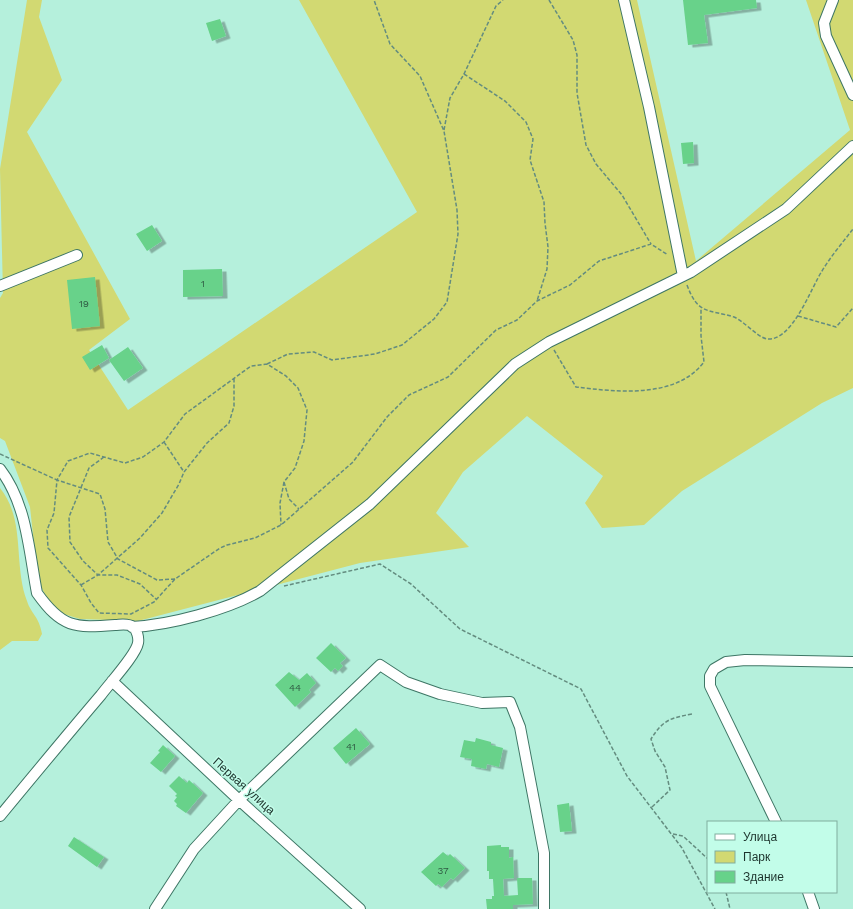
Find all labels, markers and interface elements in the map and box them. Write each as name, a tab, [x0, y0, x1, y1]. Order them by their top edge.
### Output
house number: 1	[201, 278, 205, 289]
house number: 19	[79, 298, 89, 309]
house number: 44	[289, 682, 301, 693]
house number: 41	[346, 741, 356, 752]
street label: Первая улица	[210, 755, 278, 818]
legend	[707, 821, 837, 893]
text: Улица	[743, 830, 777, 844]
text: Парк	[743, 850, 771, 864]
house number: 37	[437, 865, 449, 876]
text: Здание	[743, 870, 784, 884]

